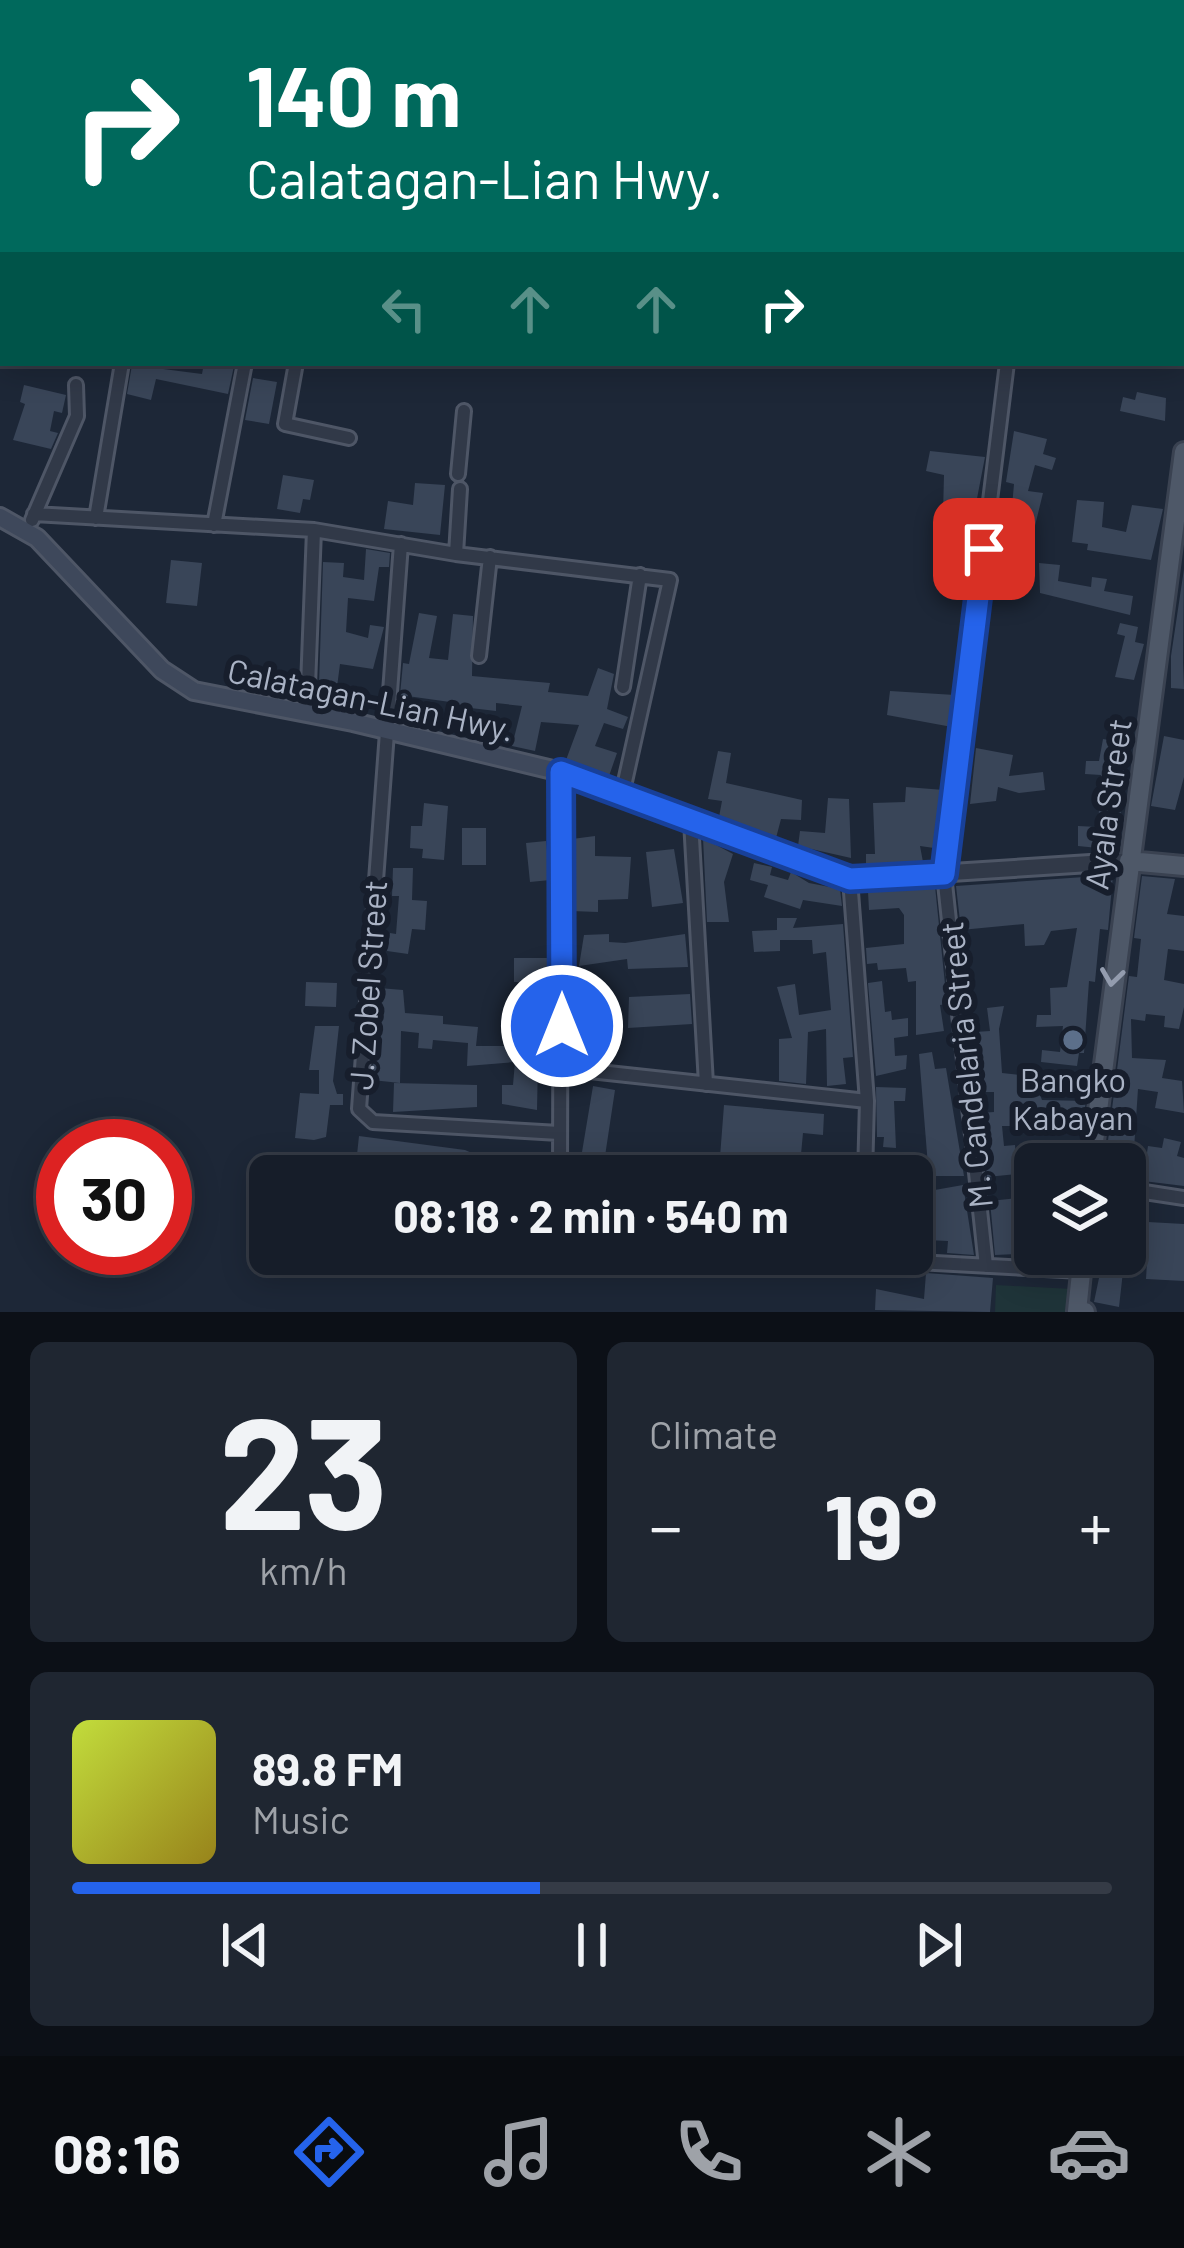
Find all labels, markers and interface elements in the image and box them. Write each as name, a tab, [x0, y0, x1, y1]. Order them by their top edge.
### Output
text: 140 m	[246, 43, 461, 144]
icon: right	[48, 48, 204, 204]
text: Calatagan-Lian Hwy.	[246, 145, 723, 210]
icon: left	[371, 276, 437, 342]
icon: ahead	[497, 276, 563, 342]
icon: ahead	[623, 276, 689, 342]
icon: right	[749, 276, 815, 342]
pin	[933, 498, 1035, 600]
icon: arrive	[951, 516, 1017, 582]
street label: Calatagan-Lian Hwy.	[224, 649, 518, 749]
street label: Ayala Street	[1075, 716, 1139, 892]
street label: J. Zobel Street	[340, 879, 394, 1091]
street label: M. Candelaria Street	[930, 920, 1000, 1210]
position arrow	[499, 963, 625, 1089]
one-way arrow	[1100, 967, 1126, 986]
marker: Bangko Kabayan	[1060, 1027, 1086, 1053]
place label: Bangko Kabayan	[1012, 1059, 1134, 1137]
speed limit sign: 30	[36, 1119, 192, 1275]
map controls	[1014, 1143, 1146, 1275]
button: layers	[1014, 1143, 1146, 1275]
text: 08:18 · 2 min · 540 m	[393, 1188, 789, 1242]
text: 23	[219, 1374, 388, 1561]
text: Climate	[649, 1410, 778, 1457]
text: 19°	[824, 1470, 937, 1578]
text: −	[649, 1485, 682, 1564]
text: +	[1079, 1485, 1112, 1564]
text: km/h	[259, 1546, 348, 1593]
text: 89.8 FM	[252, 1741, 403, 1795]
text: Music	[252, 1795, 350, 1842]
icon: previous	[212, 1912, 278, 1978]
icon: pause	[559, 1912, 625, 1978]
icon: next	[906, 1912, 972, 1978]
icon: directions	[287, 2110, 371, 2194]
icon: music	[477, 2110, 561, 2194]
icon: phone	[667, 2110, 751, 2194]
icon: climate	[857, 2110, 941, 2194]
icon: car	[1047, 2110, 1131, 2194]
text: 08:16	[53, 2120, 181, 2185]

